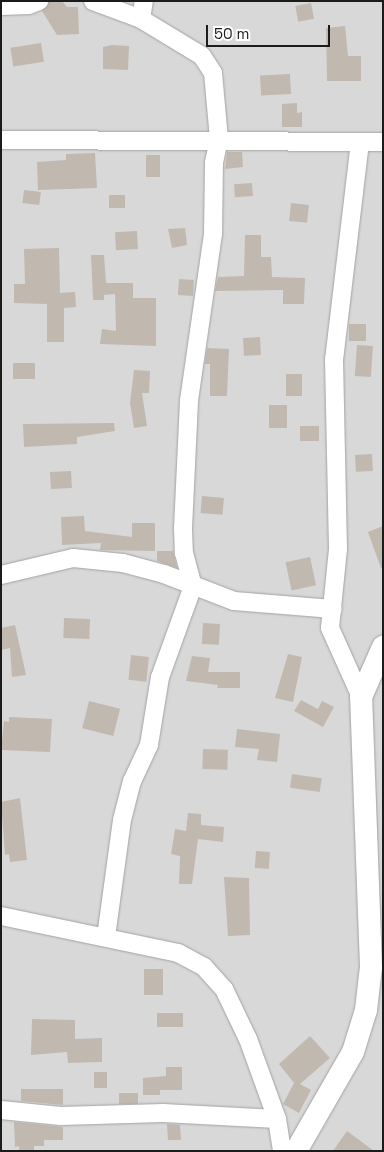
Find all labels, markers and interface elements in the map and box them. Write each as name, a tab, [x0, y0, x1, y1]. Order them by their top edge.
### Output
scale bar	[209, 15, 333, 47]
text: 50 m	[214, 24, 249, 43]

